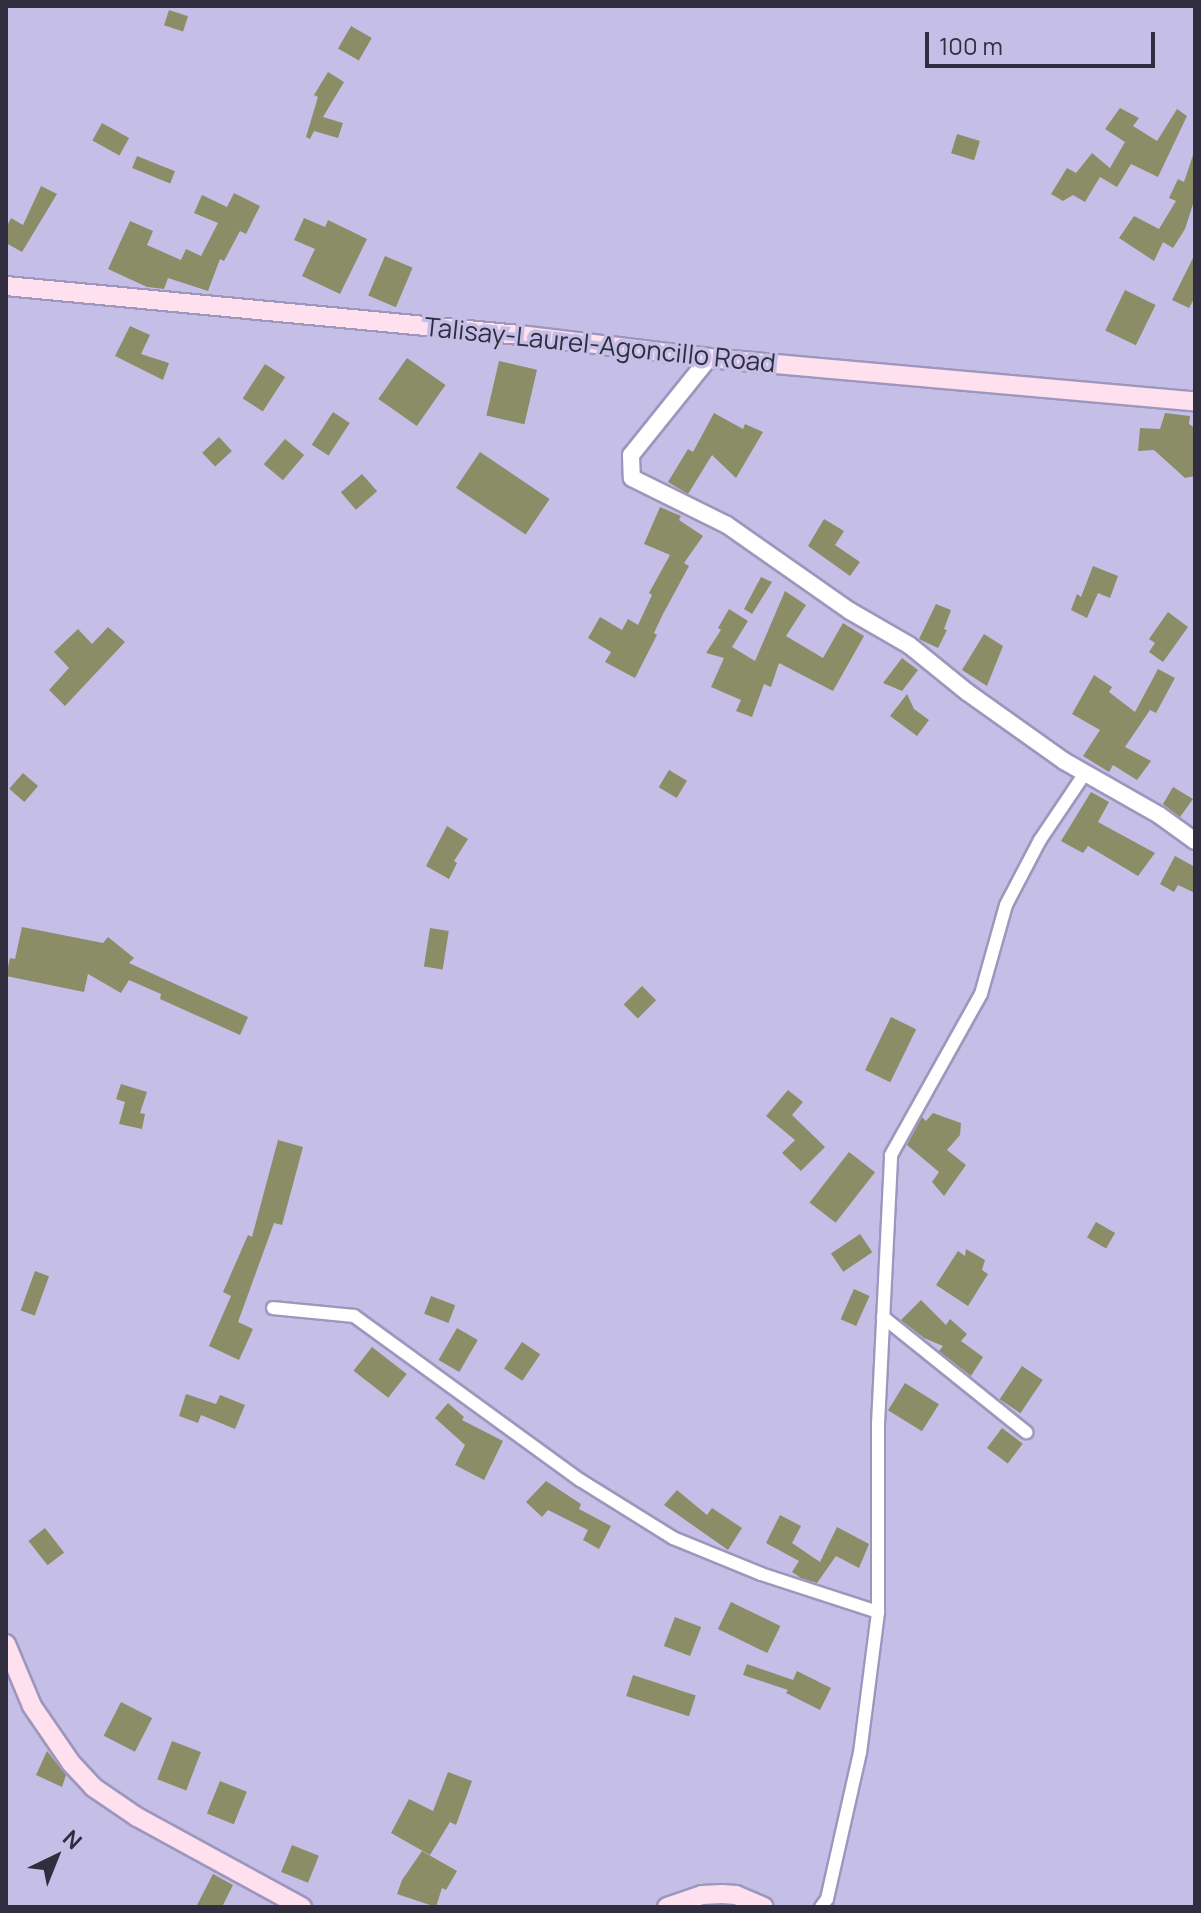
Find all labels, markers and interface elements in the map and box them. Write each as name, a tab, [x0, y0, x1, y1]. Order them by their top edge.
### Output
scale bar	[929, 16, 1159, 66]
text: 100 m	[939, 29, 1003, 62]
street label: Talisay-Laurel-Agoncillo Road	[423, 311, 777, 379]
north arrow	[16, 1817, 96, 1897]
text: N	[56, 1823, 88, 1856]

